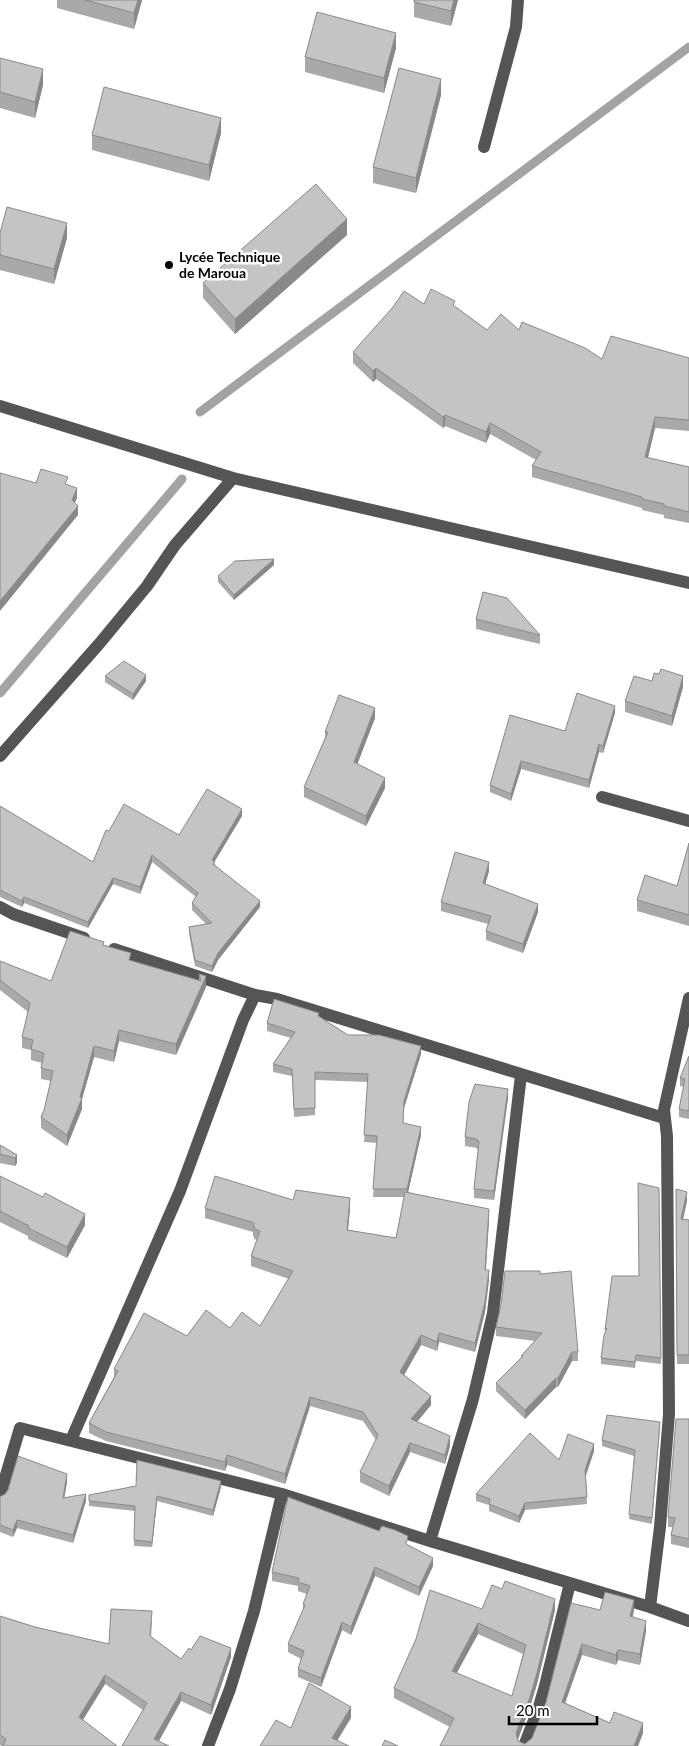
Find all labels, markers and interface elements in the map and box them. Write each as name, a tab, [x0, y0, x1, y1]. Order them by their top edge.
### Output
place label: Lycée Technique de Maroua	[179, 248, 281, 281]
marker: Lycée Technique de Maroua	[163, 259, 175, 271]
scale bar	[509, 1694, 596, 1726]
text: 20 m	[516, 1701, 550, 1719]

